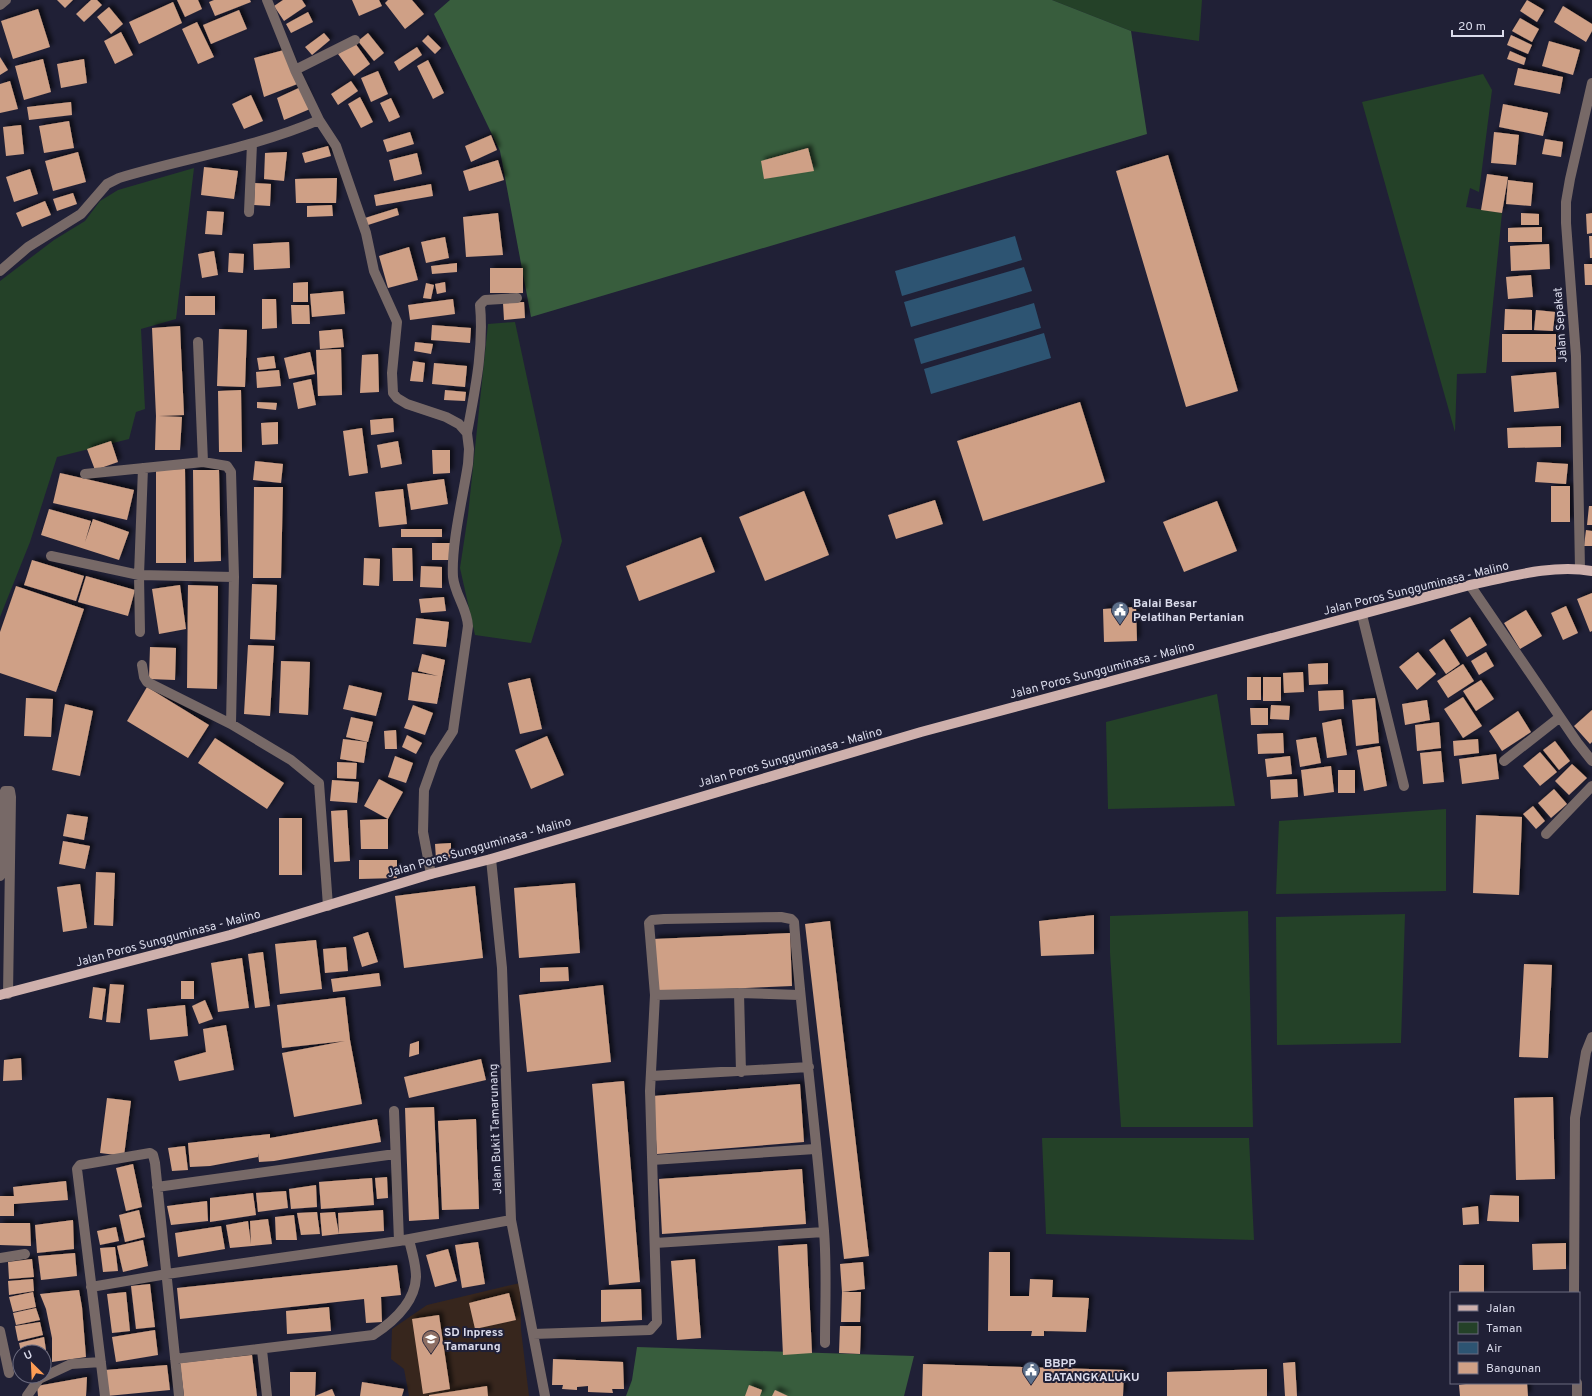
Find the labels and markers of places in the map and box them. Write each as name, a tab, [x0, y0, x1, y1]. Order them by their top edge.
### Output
place label: Balai Besar Pelatihan Pertanian	[1133, 596, 1244, 626]
public building icon: Balai Besar Pelatihan Pertanian	[1110, 600, 1130, 625]
place label: SD Inpress Tamarung	[444, 1325, 504, 1355]
school or university icon: SD Inpress Tamarung	[421, 1329, 441, 1354]
place label: BBPP BATANGKALUKU	[1044, 1356, 1139, 1386]
public building icon: BBPP BATANGKALUKU	[1021, 1360, 1041, 1385]

